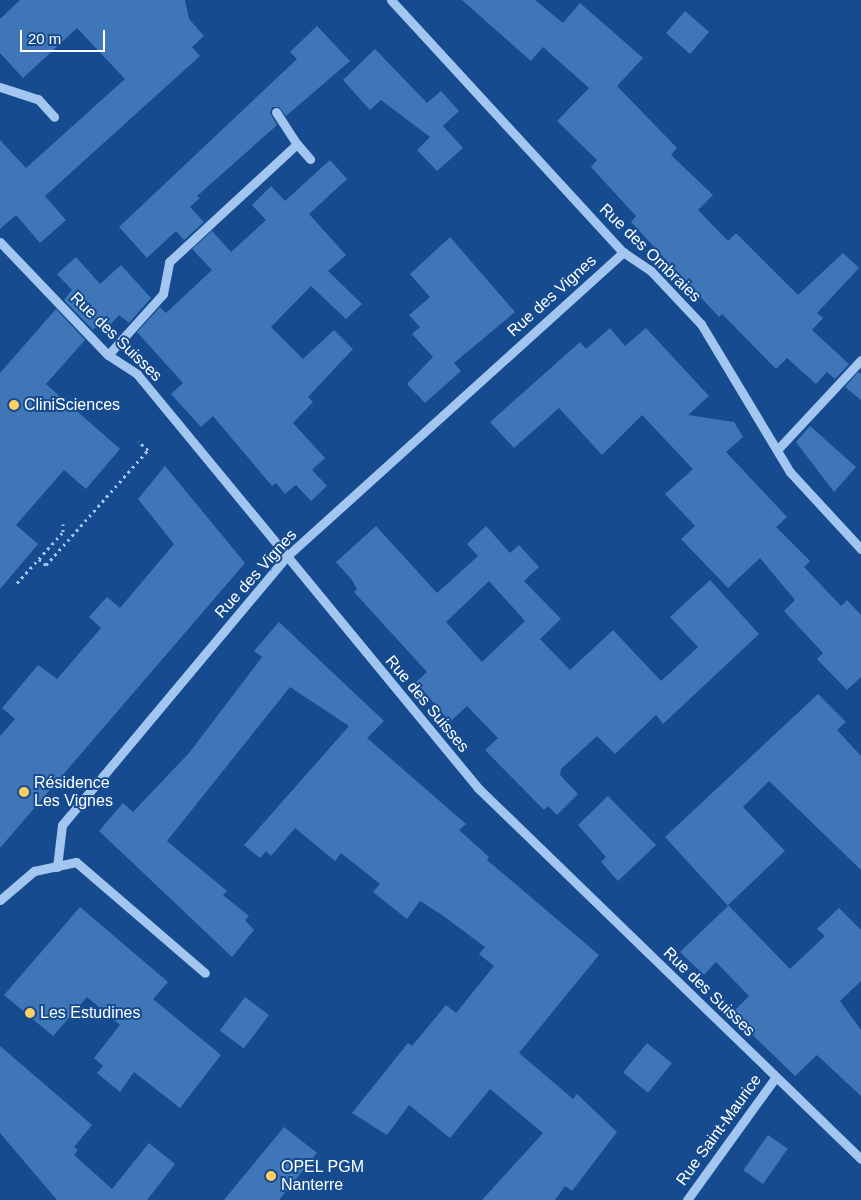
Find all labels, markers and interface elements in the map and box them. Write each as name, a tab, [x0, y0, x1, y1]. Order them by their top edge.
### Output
scale bar	[22, 20, 108, 52]
text: 20 m	[28, 30, 61, 47]
street label: Rue des Ombraies	[595, 200, 705, 306]
street label: Rue des Vignes	[504, 251, 600, 341]
street label: Rue des Suisses	[66, 288, 166, 386]
place label: CliniSciences	[24, 395, 120, 415]
marker: CliniSciences	[8, 399, 20, 411]
street label: Rue des Vignes	[211, 526, 301, 622]
street label: Rue des Suisses	[381, 652, 473, 756]
place label: Résidence Les Vignes	[34, 773, 113, 811]
marker: Résidence Les Vignes	[18, 786, 30, 798]
street label: Rue des Suisses	[659, 943, 759, 1041]
place label: Les Estudines	[40, 1003, 141, 1023]
marker: Les Estudines	[24, 1007, 36, 1019]
street label: Rue Saint-Maurice	[672, 1071, 766, 1189]
place label: OPEL PGM Nanterre	[281, 1157, 365, 1195]
marker: OPEL PGM Nanterre	[265, 1170, 277, 1182]

